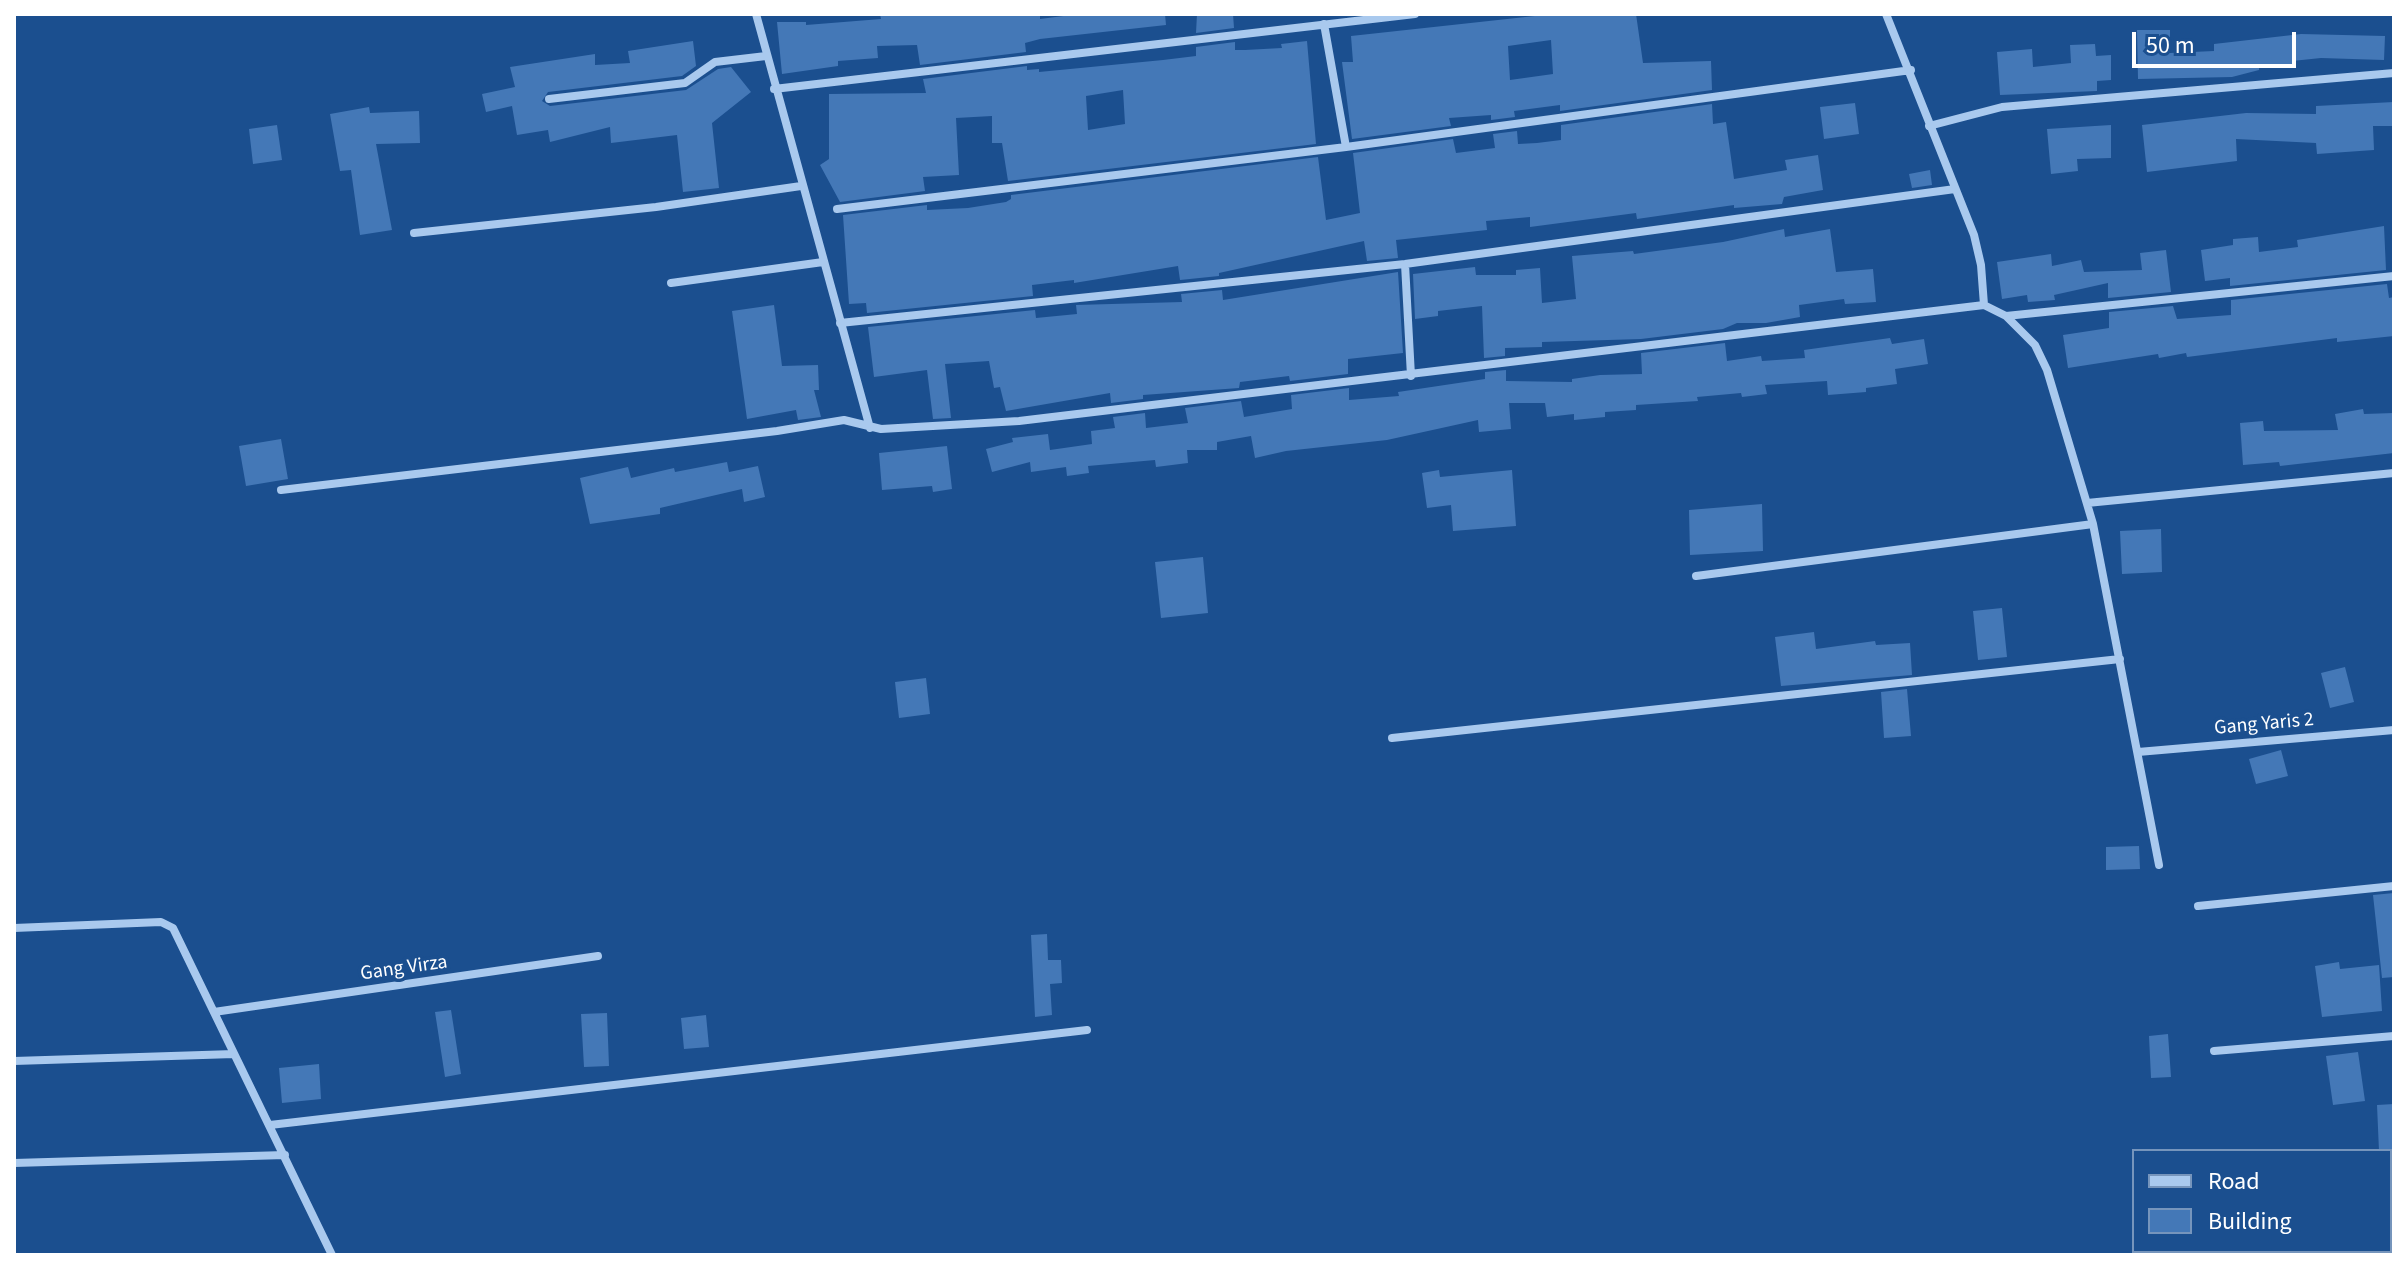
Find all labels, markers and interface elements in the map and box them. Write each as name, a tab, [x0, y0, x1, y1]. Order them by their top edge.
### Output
scale bar	[2136, 16, 2300, 66]
text: 50 m	[2146, 28, 2195, 63]
street label: Gang Yaris 2	[2213, 709, 2315, 741]
street label: Gang Virza	[359, 951, 449, 987]
legend	[2132, 1149, 2392, 1253]
text: Road	[2208, 1164, 2260, 1199]
text: Building	[2208, 1204, 2292, 1239]

